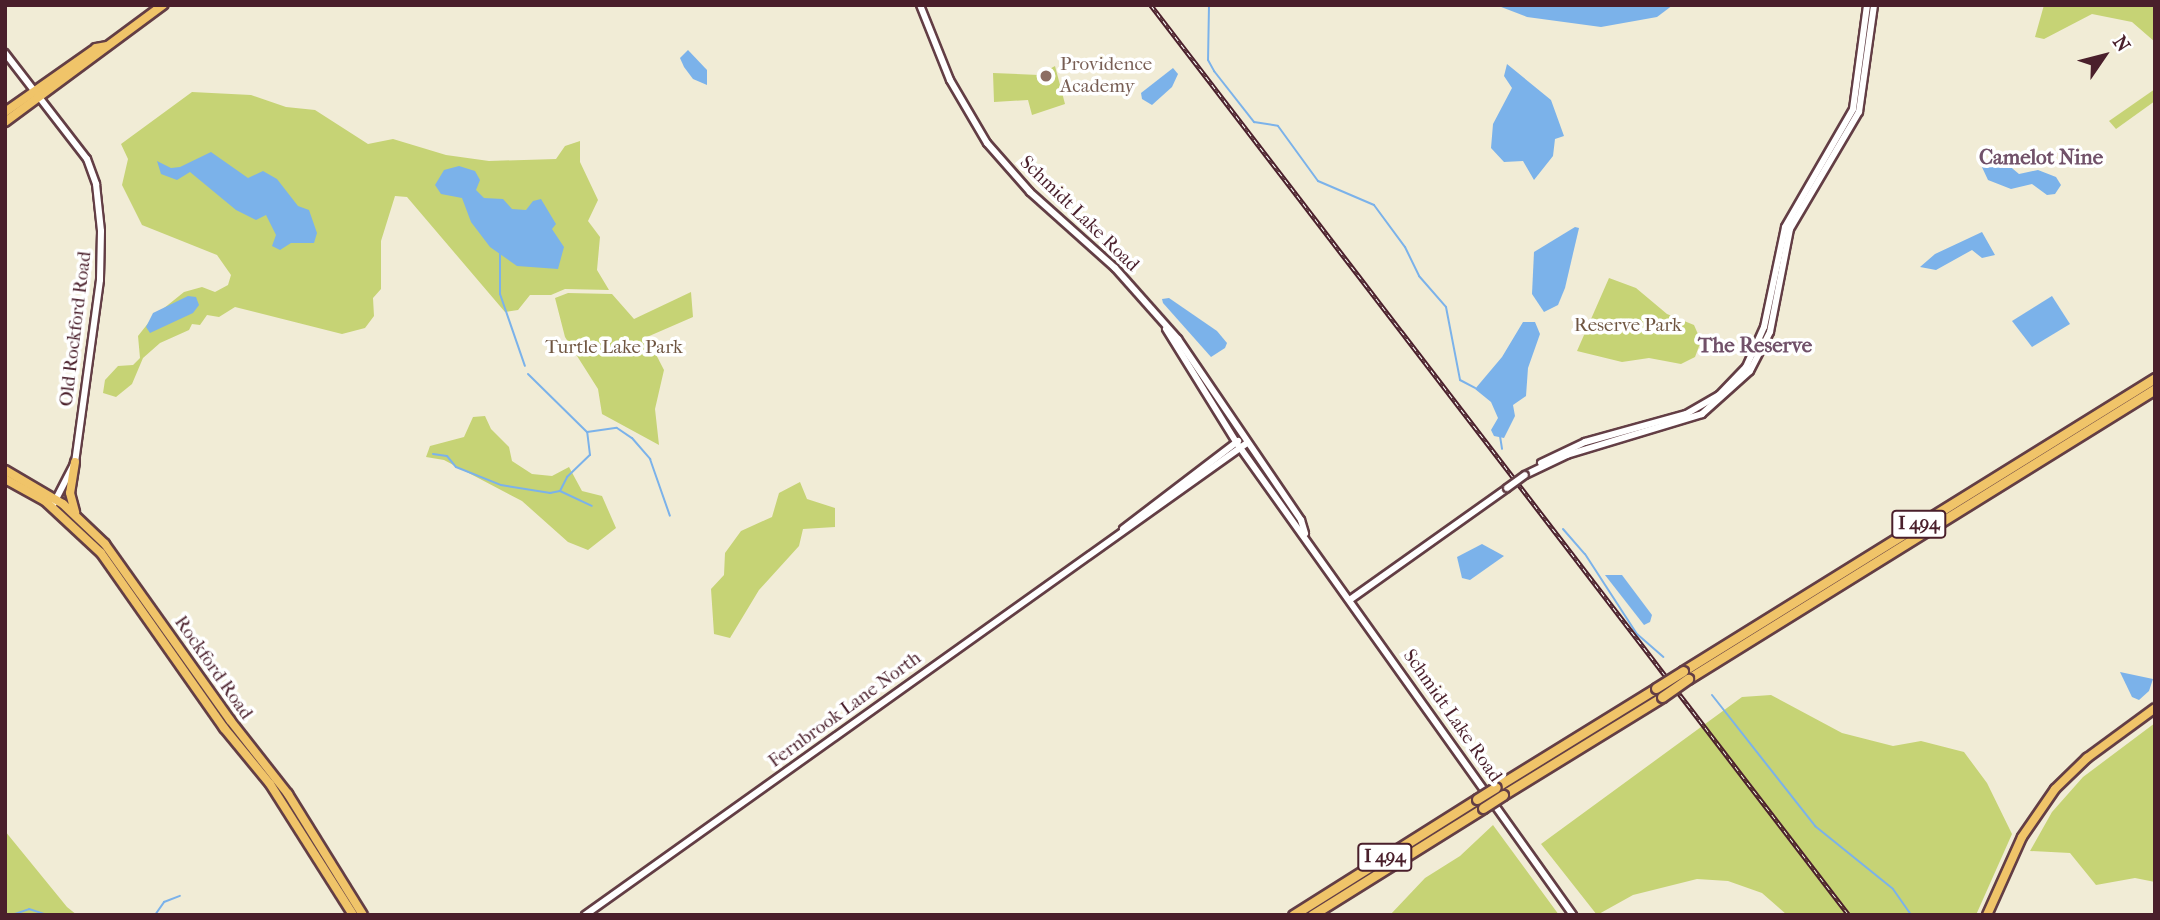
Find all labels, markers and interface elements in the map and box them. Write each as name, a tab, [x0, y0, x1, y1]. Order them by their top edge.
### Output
north arrow	[2069, 21, 2139, 91]
text: N	[2108, 32, 2134, 56]
place label: Providence Academy	[1060, 54, 1152, 98]
marker: Providence Academy	[1038, 68, 1054, 84]
district label: Camelot Nine	[1979, 144, 2103, 170]
street label: Schmidt Lake Road	[1015, 151, 1143, 277]
street label: Old Rockford Road	[55, 250, 97, 408]
park label: Reserve Park	[1574, 315, 1682, 337]
district label: The Reserve	[1698, 332, 1812, 358]
park label: Turtle Lake Park	[545, 337, 683, 359]
road number: I 494	[1891, 510, 1947, 538]
street label: Rockford Road	[169, 612, 257, 724]
street label: Schmidt Lake Road	[1398, 645, 1506, 787]
street label: Fernbrook Lane North	[764, 647, 926, 773]
road number: I 494	[1357, 842, 1413, 872]

